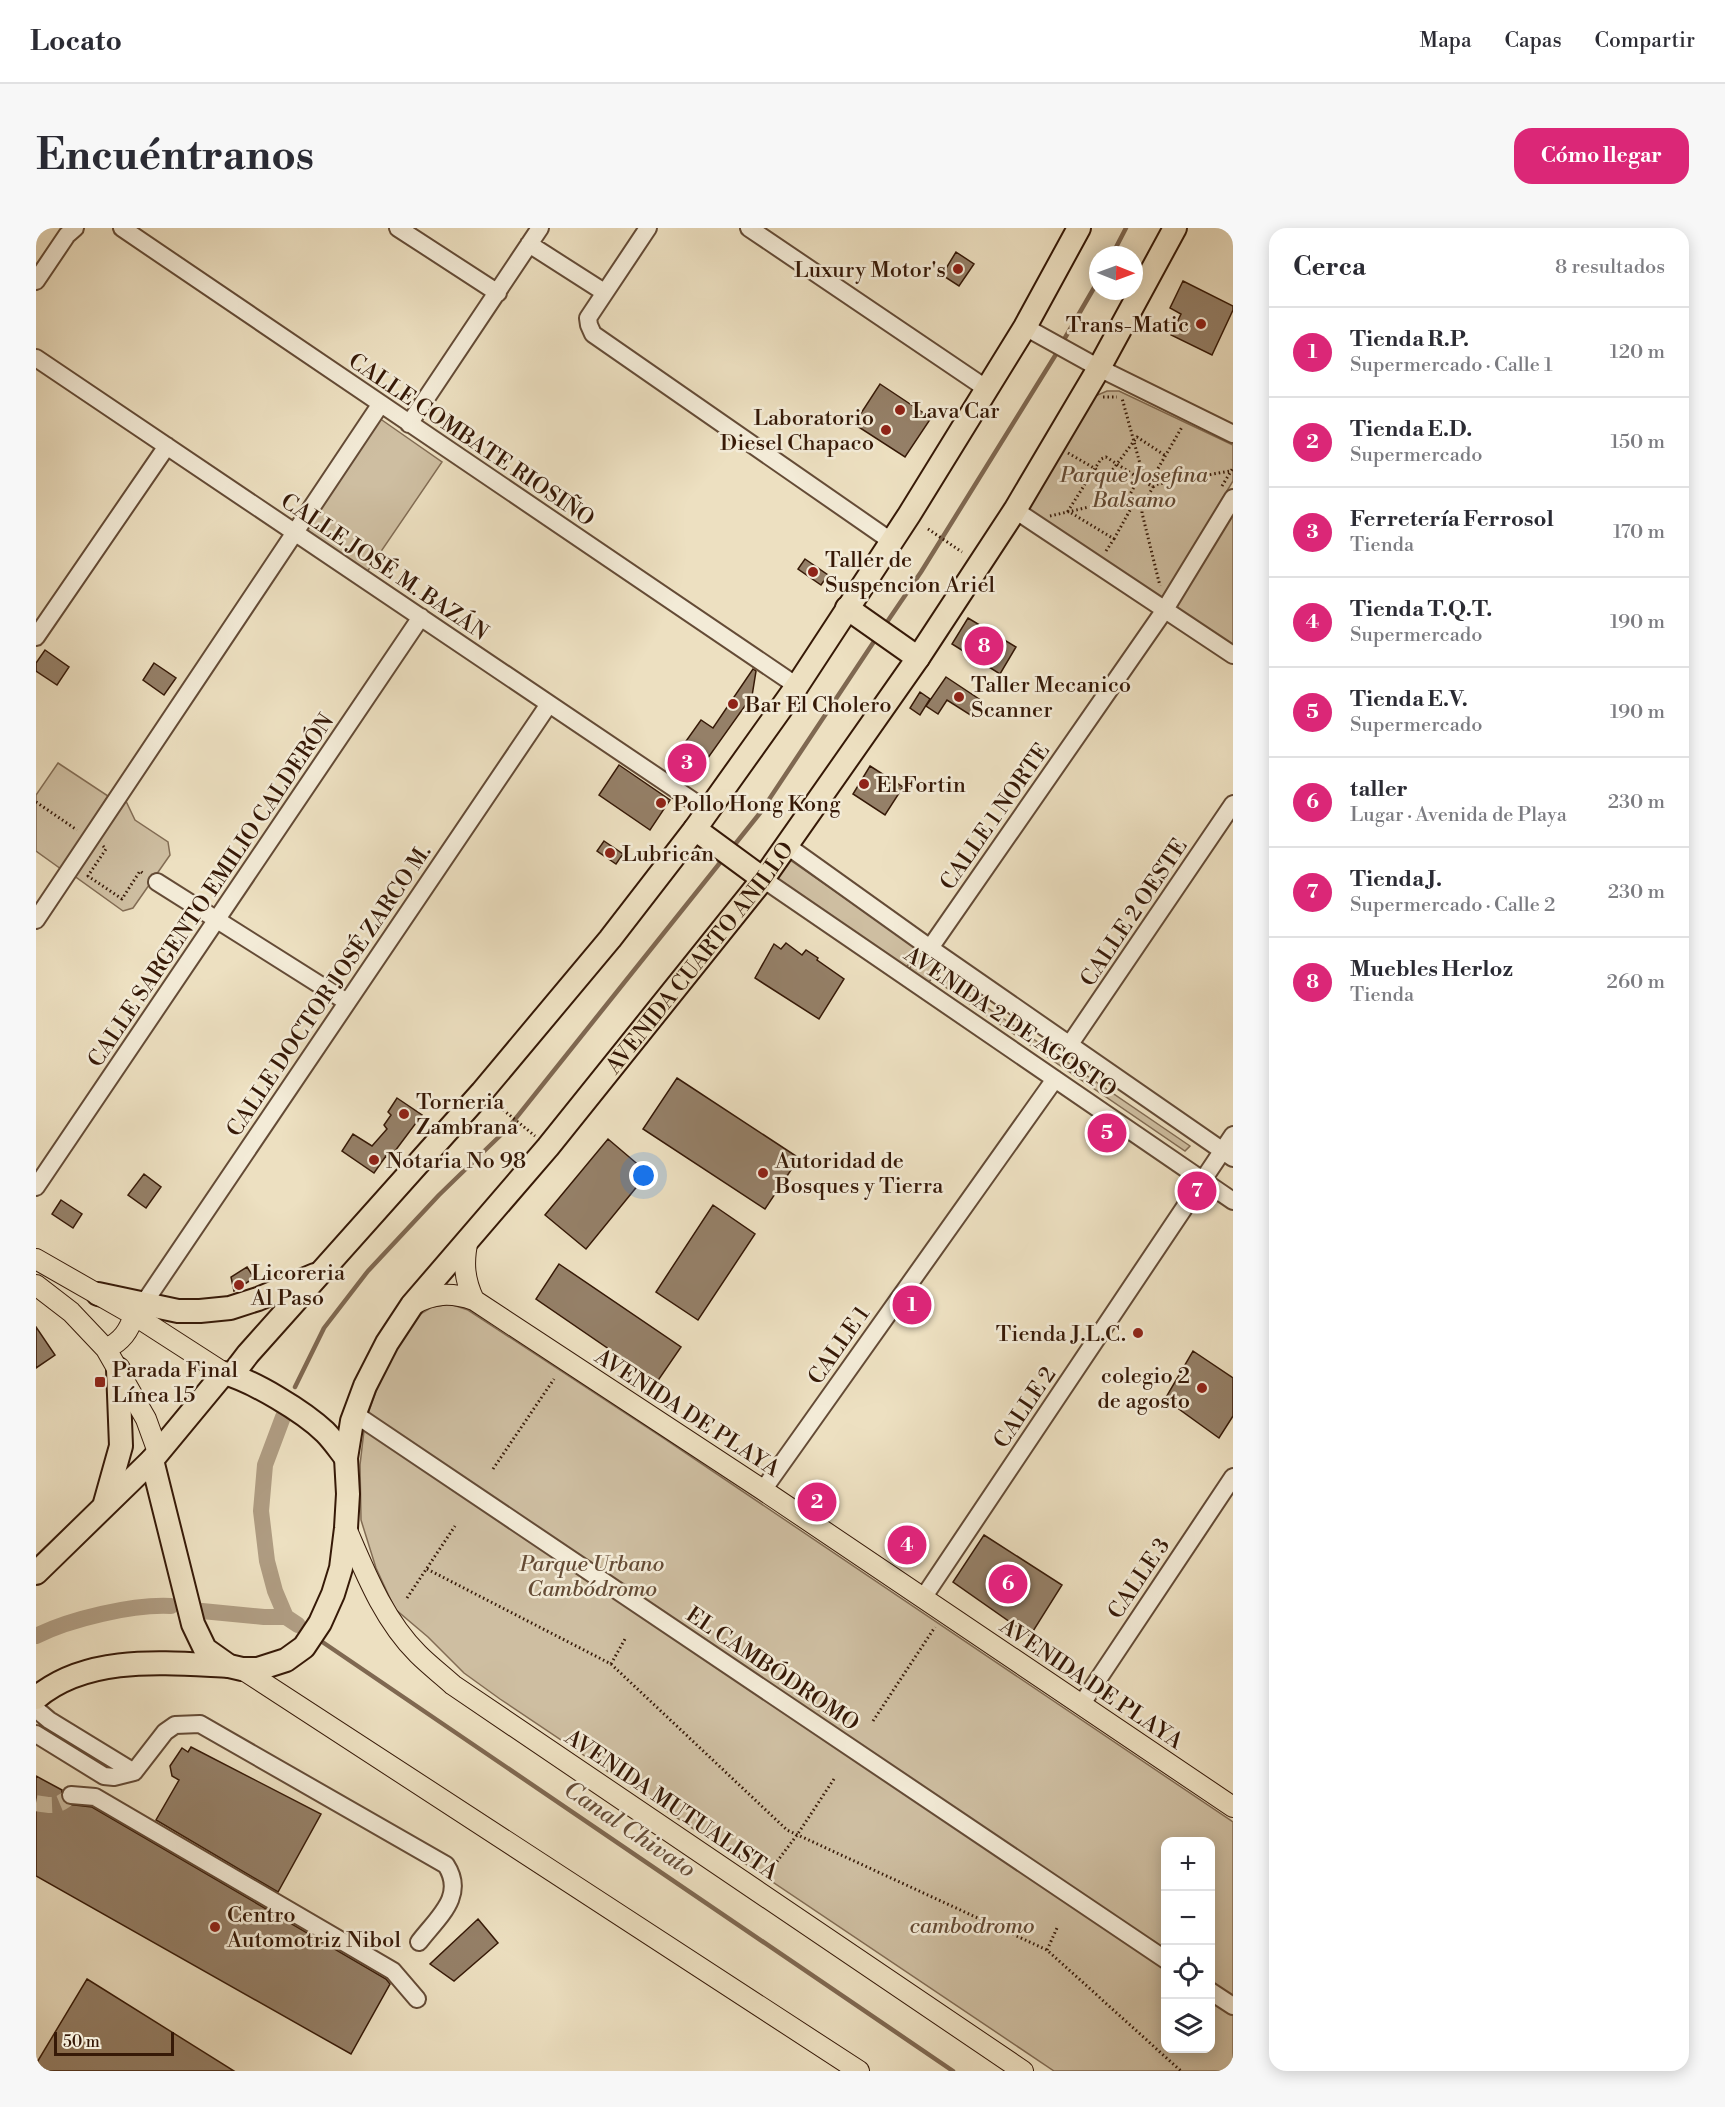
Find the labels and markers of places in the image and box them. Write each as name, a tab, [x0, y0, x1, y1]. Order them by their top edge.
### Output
place label: Luxury Motor's	[794, 257, 946, 284]
marker: Luxury Motor's	[951, 262, 965, 276]
place label: Trans-Matic	[1066, 312, 1189, 339]
marker: Trans-Matic	[1194, 317, 1208, 331]
place label: Lava Car	[912, 398, 1000, 425]
marker: Lava Car	[893, 403, 907, 417]
place label: Laboratorio Diesel Chapaco	[720, 405, 874, 457]
marker: Laboratorio Diesel Chapaco	[879, 423, 893, 437]
place label: Taller de Suspencion Ariel	[825, 547, 996, 599]
marker: Taller de Suspencion Ariel	[806, 565, 820, 579]
pin: 8	[964, 624, 1004, 668]
place label: Taller Mecanico Scanner	[971, 672, 1131, 724]
marker: Taller Mecanico Scanner	[952, 690, 966, 704]
place label: Bar El Cholero	[744, 692, 892, 719]
marker: Bar El Cholero	[726, 697, 740, 711]
pin: 3	[668, 740, 706, 786]
place label: El Fortin	[876, 772, 966, 799]
marker: El Fortin	[857, 777, 871, 791]
place label: Pollo Hong Kong	[673, 791, 841, 818]
marker: Pollo Hong Kong	[654, 796, 668, 810]
place label: Lubrican	[622, 841, 714, 868]
marker: Lubrican	[603, 846, 617, 860]
place label: Torneria Zambrana	[416, 1089, 519, 1141]
marker: Torneria Zambrana	[397, 1107, 411, 1121]
pin: 5	[1088, 1110, 1126, 1156]
place label: Notaria No 98	[386, 1148, 526, 1175]
place label: Autoridad de Bosques y Tierra	[774, 1148, 944, 1200]
marker: Notaria No 98	[367, 1153, 381, 1167]
marker: Autoridad de Bosques y Tierra	[756, 1166, 770, 1180]
pin: 7	[1178, 1168, 1216, 1214]
place label: Licoreria Al Paso	[250, 1260, 346, 1312]
marker: Licoreria Al Paso	[232, 1278, 246, 1292]
pin: 1	[892, 1282, 932, 1328]
place label: Tienda J.L.C.	[996, 1321, 1126, 1348]
marker: Tienda J.L.C.	[1131, 1326, 1145, 1340]
place label: Parada Final Línea 15	[112, 1357, 238, 1409]
place label: colegio 2 de agosto	[1097, 1363, 1190, 1415]
marker: Parada Final Línea 15	[93, 1375, 107, 1389]
marker: colegio 2 de agosto	[1195, 1381, 1209, 1395]
pin: 2	[798, 1480, 836, 1524]
pin: 4	[888, 1522, 926, 1568]
pin: 6	[988, 1562, 1028, 1606]
place label: Centro Automotriz Nibol	[226, 1902, 401, 1954]
marker: Centro Automotriz Nibol	[208, 1920, 222, 1934]

